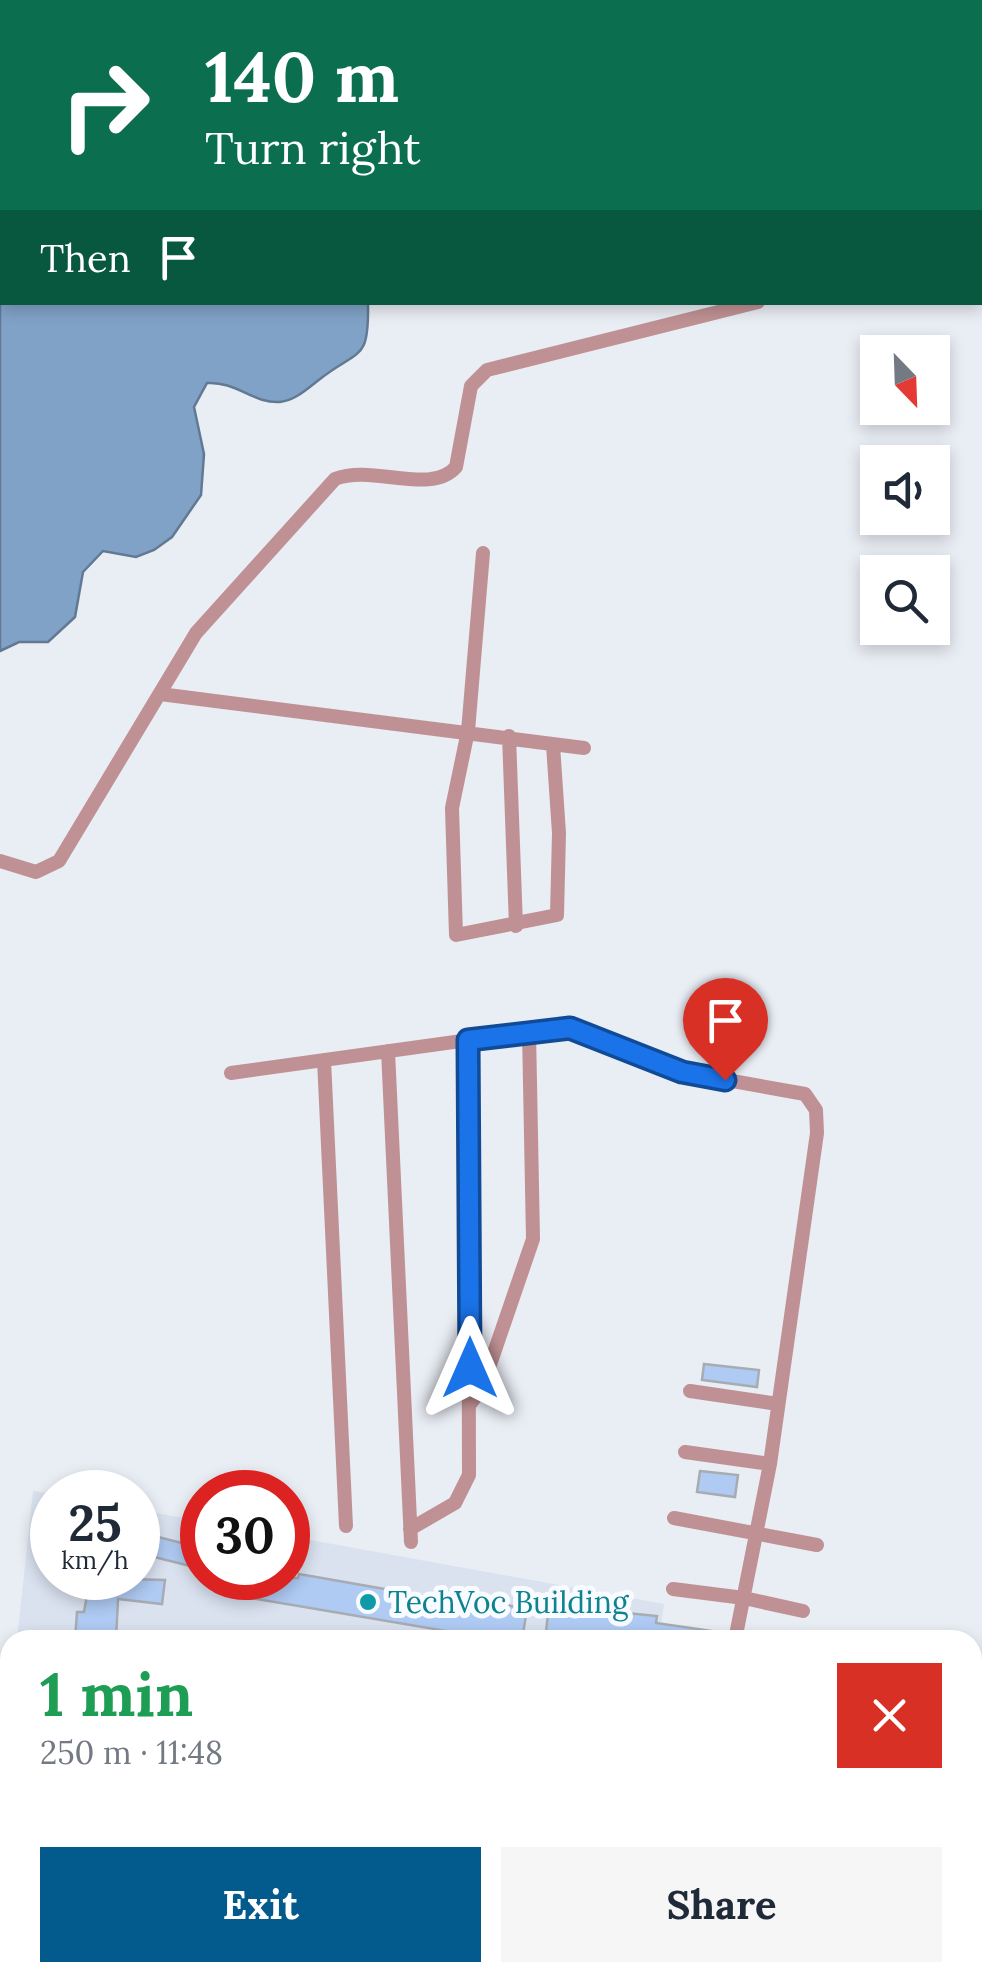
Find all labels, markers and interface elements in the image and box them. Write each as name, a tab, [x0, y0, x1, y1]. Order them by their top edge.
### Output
text: 140 m	[205, 32, 399, 121]
icon: right	[40, 40, 170, 170]
text: Turn right	[205, 119, 421, 176]
icon: arrive	[151, 230, 206, 285]
text: Then	[40, 234, 131, 282]
north arrow	[860, 335, 950, 425]
map controls	[860, 335, 950, 645]
button: sound	[860, 445, 950, 535]
button: search	[860, 555, 950, 645]
pin	[683, 978, 768, 1081]
icon: arrive	[698, 993, 753, 1048]
position arrow	[418, 1316, 522, 1420]
speed limit sign: 30	[180, 1470, 310, 1600]
text: 25	[68, 1491, 122, 1555]
text: km/h	[61, 1544, 129, 1576]
place label: TechVoc Building	[388, 1583, 630, 1622]
marker: TechVoc Building	[357, 1591, 379, 1613]
text: 1 min	[40, 1656, 193, 1732]
button: close	[837, 1663, 942, 1768]
text: 250 m · 11:48	[40, 1732, 223, 1773]
button: Exit	[40, 1847, 481, 1962]
button: Share	[501, 1847, 942, 1962]

